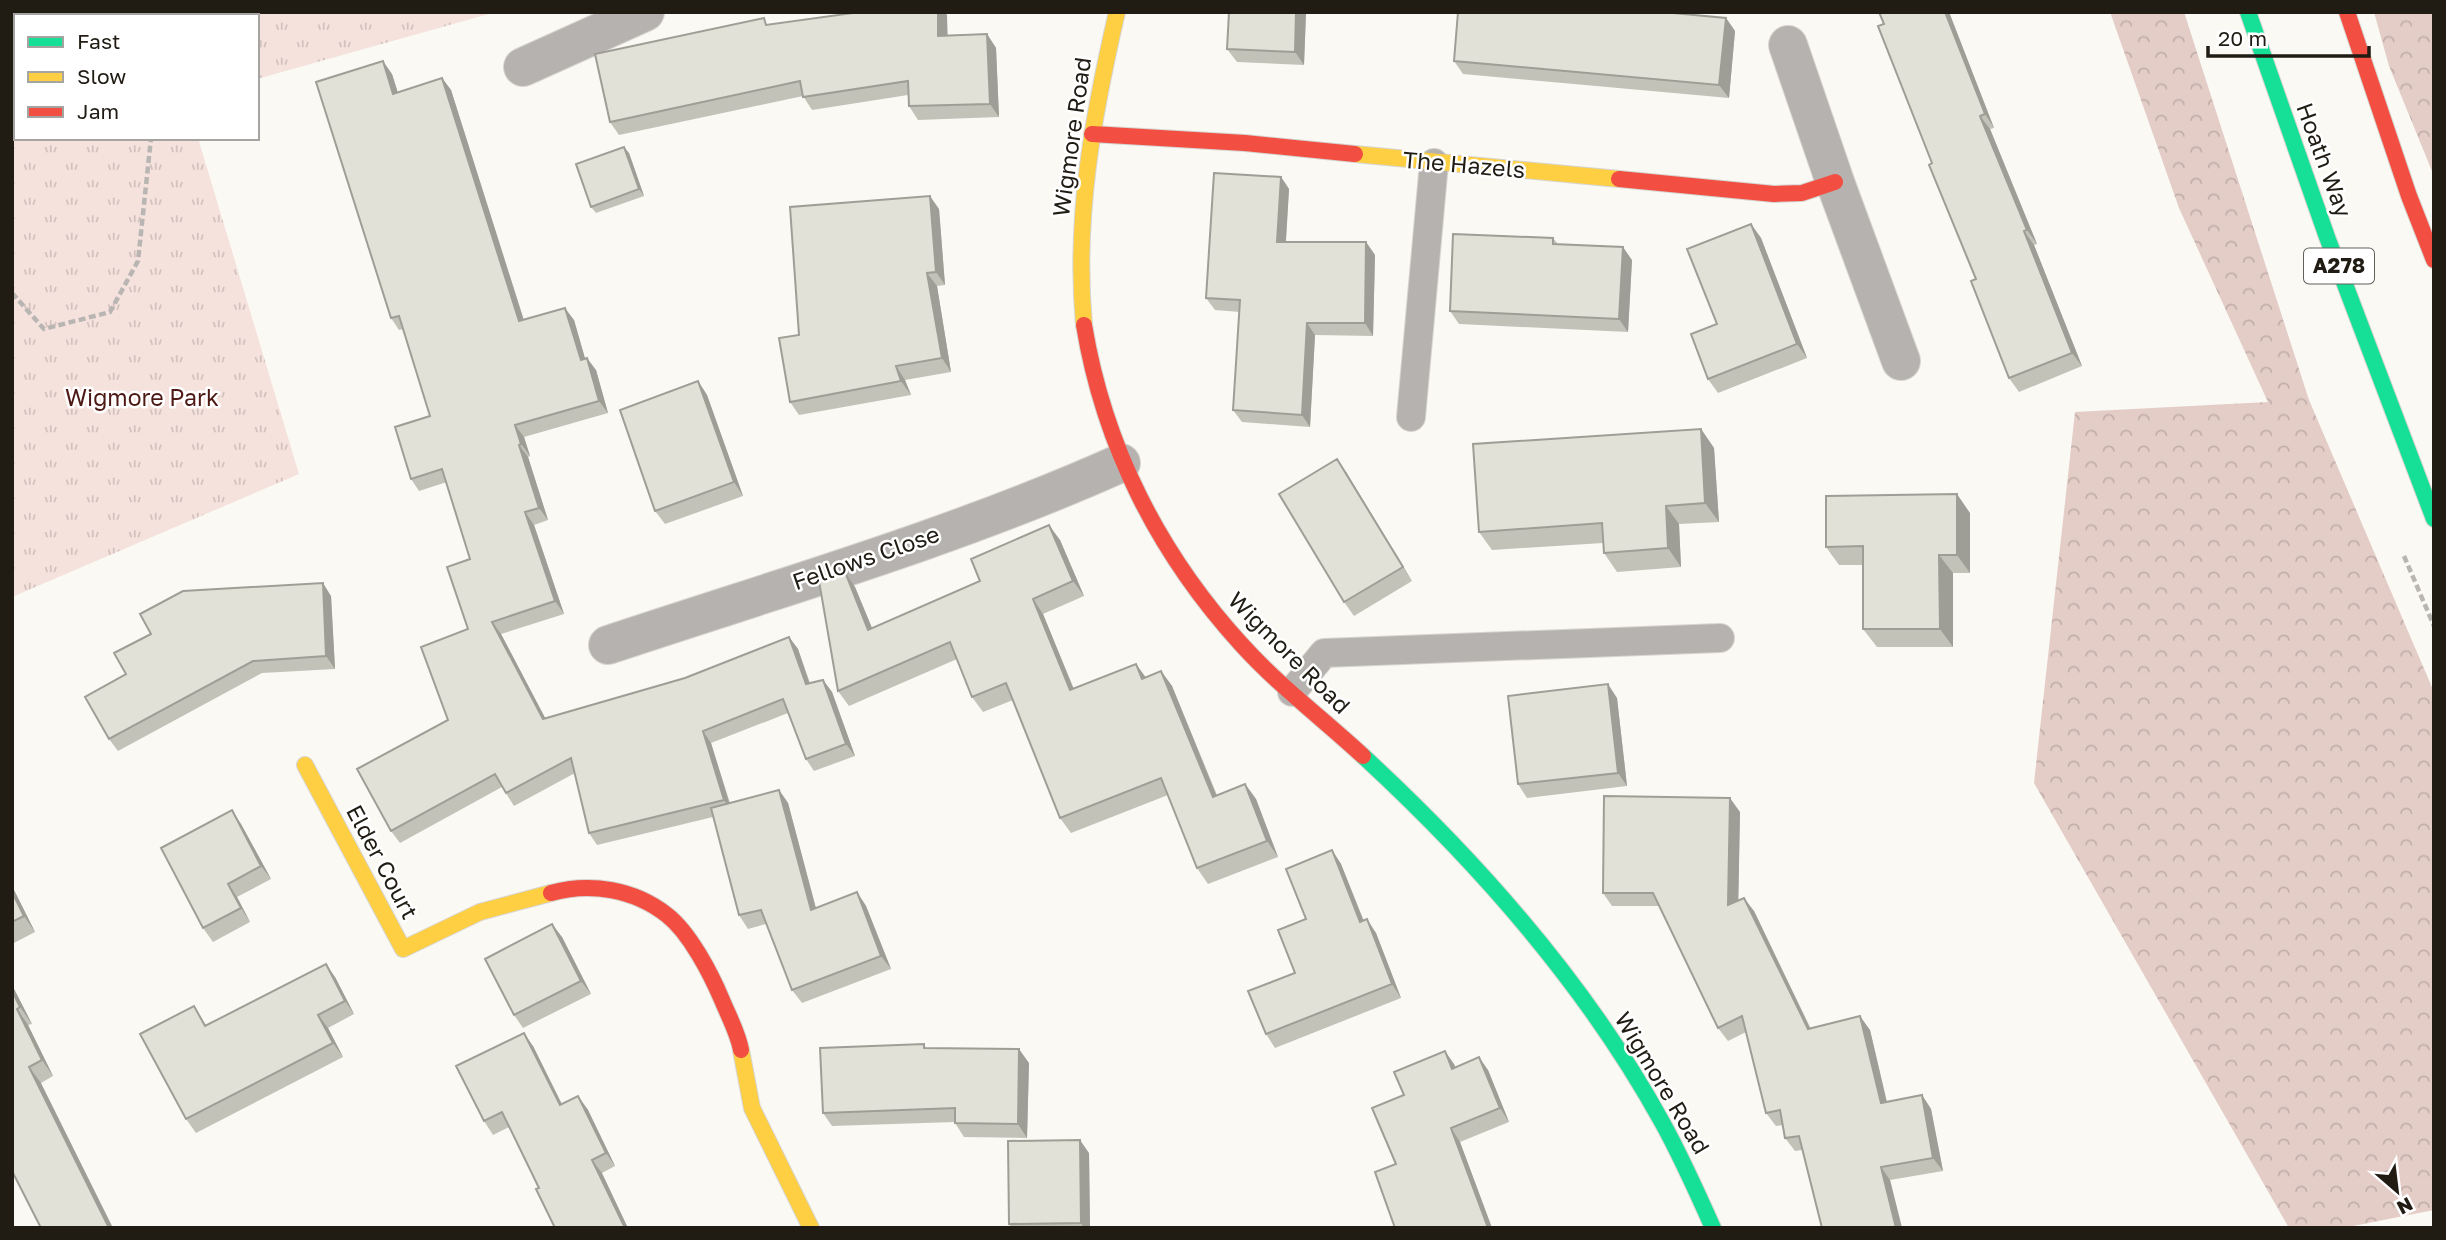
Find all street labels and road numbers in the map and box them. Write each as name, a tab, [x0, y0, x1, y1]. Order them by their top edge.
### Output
street label: Wigmore Road	[1046, 55, 1096, 218]
street label: Hoath Way	[2291, 99, 2359, 221]
street label: The Hazels	[1402, 145, 1526, 183]
road number: A278	[2304, 248, 2374, 284]
street label: Fellows Close	[789, 519, 943, 595]
street label: Wigmore Road	[1223, 586, 1356, 719]
street label: Elder Court	[341, 800, 425, 923]
street label: Wigmore Road	[1609, 1006, 1716, 1159]

